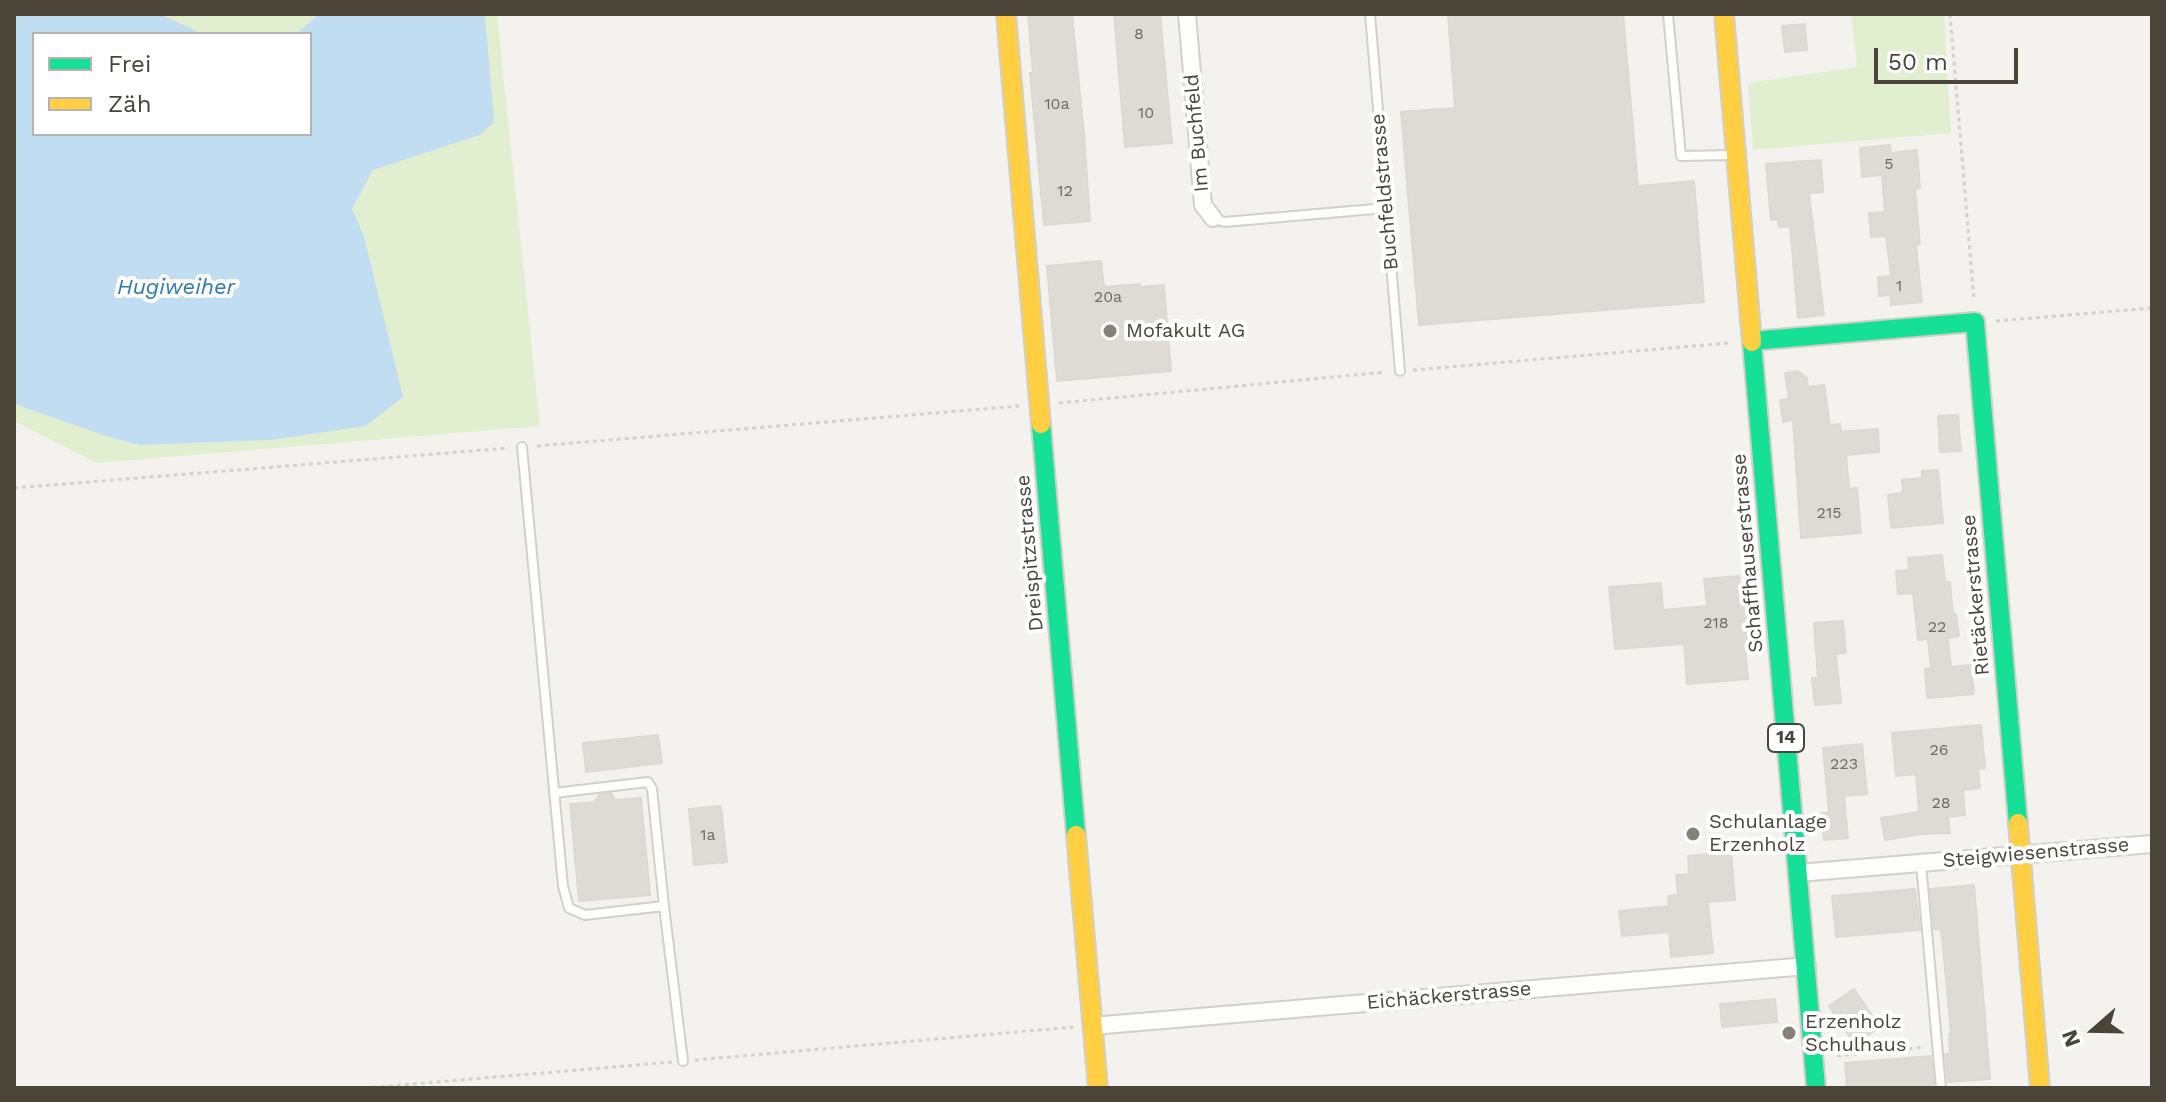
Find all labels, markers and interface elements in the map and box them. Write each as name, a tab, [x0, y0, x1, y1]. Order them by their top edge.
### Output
house number: 8	[1134, 24, 1144, 44]
legend	[32, 32, 312, 136]
scale bar	[1878, 32, 2022, 82]
text: 50 m	[1888, 48, 1948, 76]
text: Frei	[108, 50, 151, 78]
street label: Im Buchfeld	[1180, 73, 1214, 193]
text: Zäh	[108, 90, 152, 118]
house number: 10a	[1044, 94, 1070, 114]
house number: 10	[1138, 103, 1154, 123]
street label: Buchfeldstrasse	[1366, 113, 1404, 271]
house number: 5	[1884, 154, 1894, 174]
house number: 12	[1057, 181, 1073, 201]
water label: Hugiweiher	[117, 275, 235, 301]
house number: 1	[1896, 276, 1902, 296]
house number: 20a	[1094, 287, 1122, 307]
place label: Mofakult AG	[1126, 319, 1245, 343]
marker: Mofakult AG	[1101, 322, 1119, 340]
street label: Schaffhauserstrasse	[1727, 452, 1769, 654]
street label: Dreispitzstrasse	[1011, 474, 1049, 632]
house number: 215	[1817, 503, 1841, 523]
street label: Rietäckerstrasse	[1957, 513, 1995, 677]
house number: 218	[1703, 613, 1729, 633]
house number: 22	[1928, 617, 1946, 637]
road number: 14	[1768, 724, 1804, 752]
house number: 26	[1929, 740, 1949, 760]
house number: 223	[1830, 754, 1858, 774]
house number: 28	[1931, 793, 1951, 813]
place label: Schulanlage Erzenholz	[1709, 810, 1827, 857]
house number: 1a	[700, 825, 716, 845]
marker: Schulanlage Erzenholz	[1684, 825, 1702, 843]
street label: Steigwiesenstrasse	[1942, 833, 2130, 873]
street label: Eichäckerstrasse	[1366, 977, 1532, 1015]
north arrow	[2054, 990, 2134, 1070]
place label: Erzenholz Schulhaus	[1805, 1010, 1906, 1057]
marker: Erzenholz Schulhaus	[1780, 1024, 1798, 1042]
text: N	[2056, 1026, 2086, 1050]

